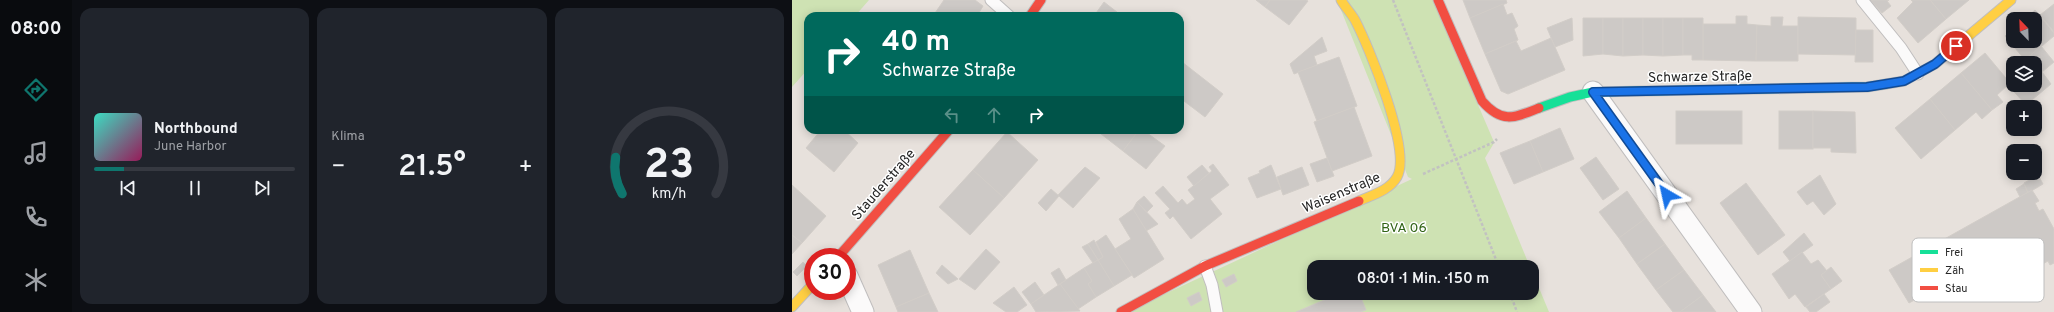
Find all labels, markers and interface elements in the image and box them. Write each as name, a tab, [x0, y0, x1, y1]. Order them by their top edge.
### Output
north arrow	[2006, 12, 2042, 48]
map controls	[2006, 12, 2042, 180]
text: 08:00	[10, 18, 62, 41]
text: 40 m	[882, 25, 950, 61]
icon: right	[816, 28, 868, 80]
pin	[1939, 29, 1973, 63]
icon: arrive	[1945, 35, 1967, 57]
button: layers	[2006, 56, 2042, 92]
text: Schwarze Straße	[882, 60, 1016, 83]
street label: Schwarze Straße	[1648, 68, 1752, 87]
icon: directions	[22, 76, 50, 104]
button: +	[2006, 100, 2042, 136]
icon: left	[941, 104, 963, 126]
icon: ahead	[983, 104, 1005, 126]
icon: right	[1025, 104, 1047, 126]
text: Northbound	[154, 120, 238, 139]
text: Klima	[331, 129, 365, 145]
icon: music	[22, 139, 50, 167]
text: June Harbor	[154, 139, 227, 155]
text: 23	[644, 140, 695, 193]
button: −	[2006, 144, 2042, 180]
street label: Stauderstraße	[849, 146, 920, 224]
text: 21.5°	[398, 149, 466, 186]
text: −	[331, 154, 346, 181]
text: +	[518, 154, 533, 181]
street label: Waisenstraße	[1300, 169, 1383, 217]
position arrow	[1646, 174, 1688, 216]
icon: previous	[117, 177, 139, 199]
icon: pause	[184, 177, 206, 199]
icon: next	[251, 177, 273, 199]
text: km/h	[652, 185, 687, 203]
icon: phone	[22, 203, 50, 231]
park label: BVA 06	[1381, 220, 1427, 237]
legend	[1912, 238, 2044, 302]
text: Frei	[1945, 246, 1963, 260]
speed limit sign: 30	[804, 248, 856, 300]
text: Zäh	[1945, 264, 1964, 278]
icon: climate	[22, 266, 50, 294]
text: 08:01 · 1 Min. · 150 m	[1357, 270, 1489, 289]
text: Stau	[1945, 282, 1968, 296]

